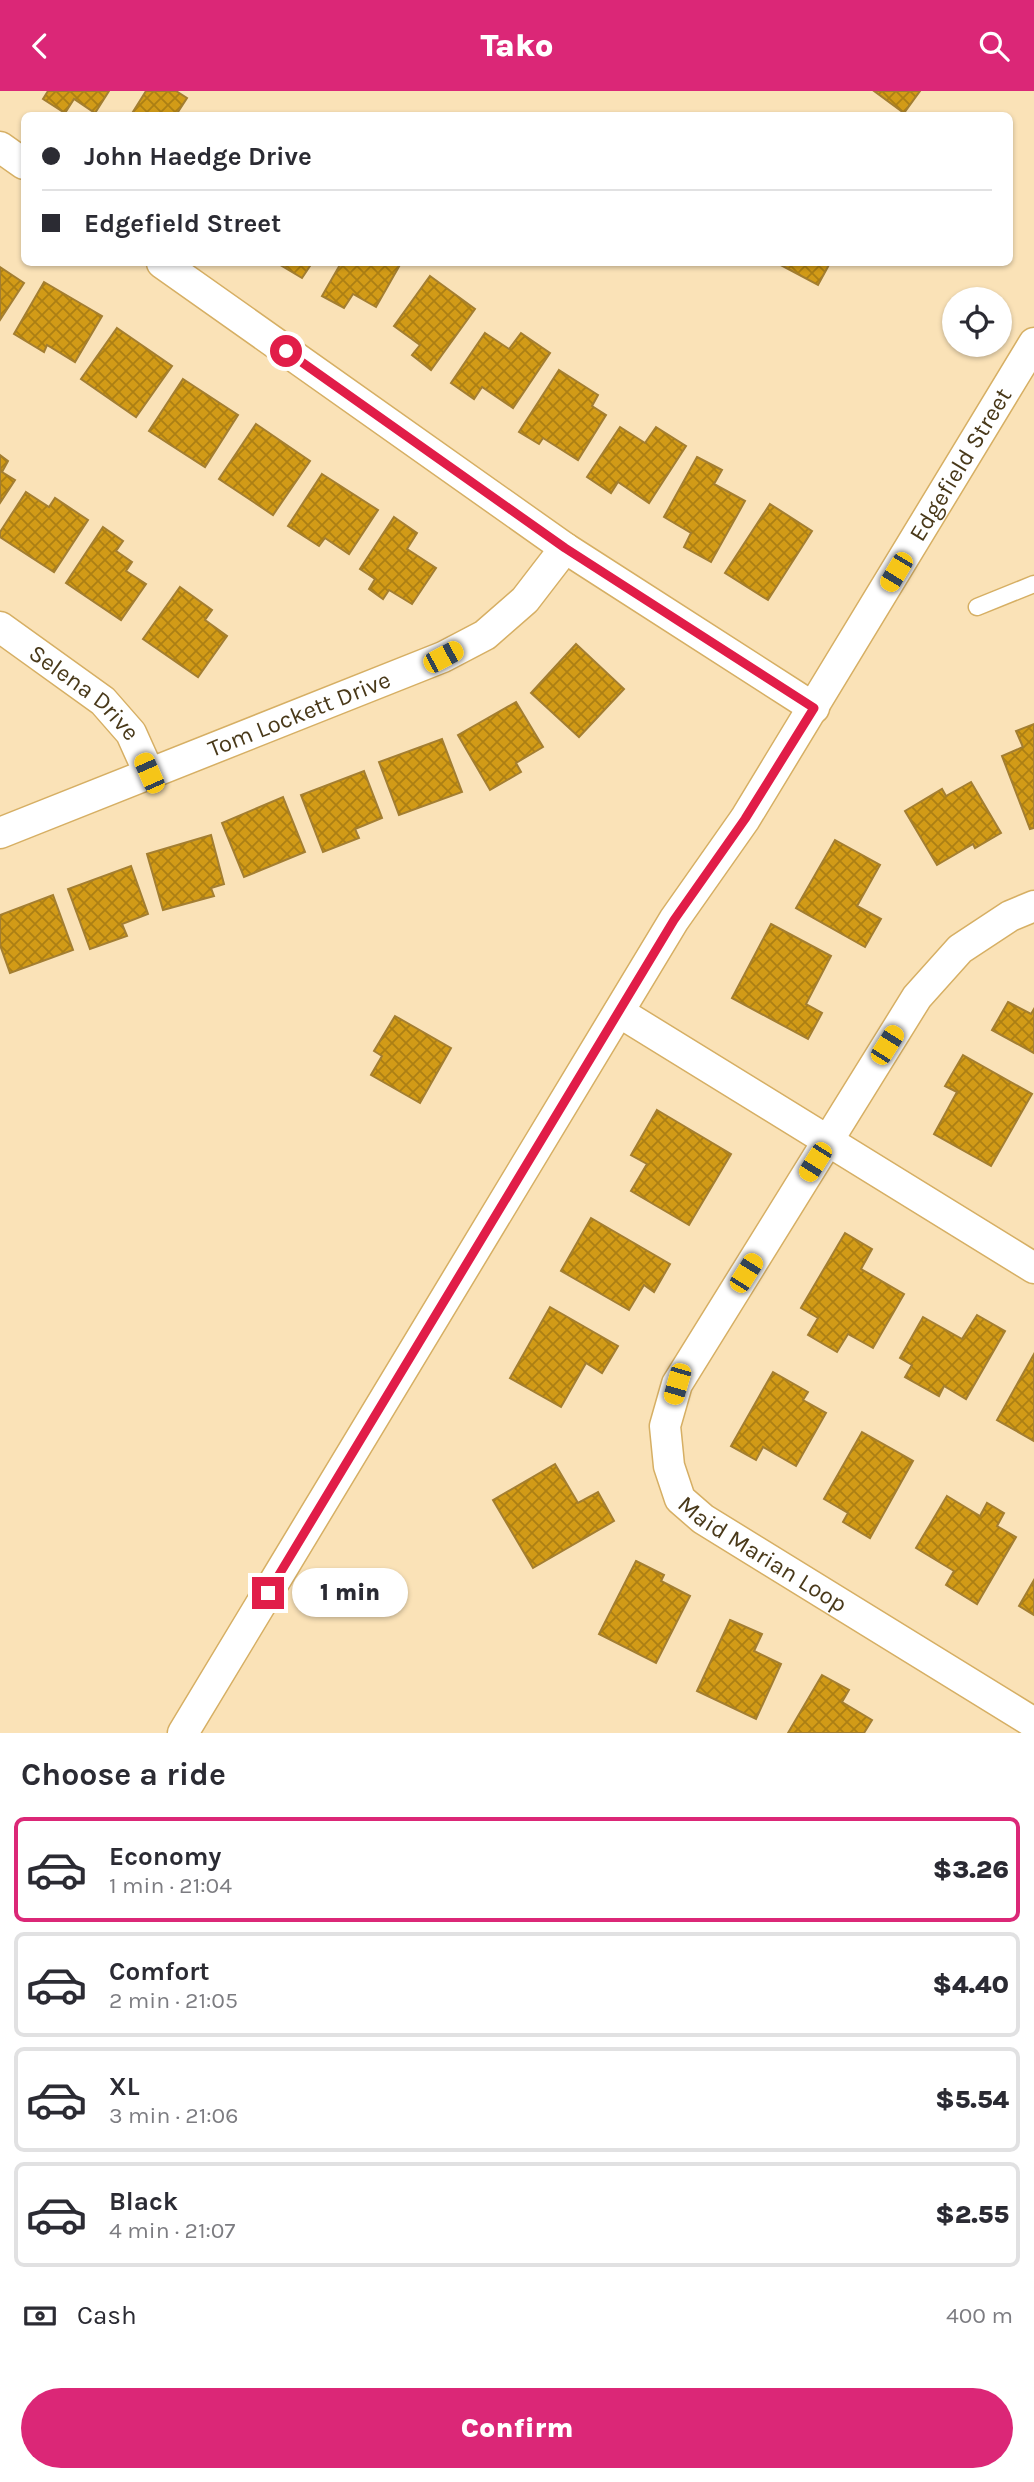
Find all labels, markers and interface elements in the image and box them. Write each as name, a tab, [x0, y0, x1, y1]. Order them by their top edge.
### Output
icon: back	[21, 27, 59, 65]
text: Tako	[480, 27, 554, 64]
icon: search	[975, 27, 1013, 65]
text: John Haedge Drive	[84, 141, 312, 172]
text: Edgefield Street	[84, 208, 281, 239]
map controls	[942, 287, 1012, 357]
button: locate	[942, 287, 1012, 357]
route start	[270, 335, 302, 367]
street label: Edgefield Street	[903, 383, 1017, 546]
car	[877, 549, 916, 595]
car	[420, 638, 467, 676]
street label: Selena Drive	[24, 639, 145, 746]
street label: Tom Lockett Drive	[204, 665, 394, 763]
car	[131, 750, 168, 796]
car	[867, 1022, 908, 1068]
car	[795, 1139, 836, 1185]
car	[726, 1250, 767, 1296]
car	[662, 1361, 693, 1407]
street label: Maid Marian Loop	[672, 1490, 852, 1618]
callout: 1 min	[292, 1569, 408, 1617]
route end	[252, 1577, 284, 1609]
text: 1 min	[320, 1579, 380, 1606]
text: Choose a ride	[21, 1756, 226, 1793]
icon: car	[25, 1838, 88, 1901]
text: Economy	[109, 1841, 221, 1872]
text: $3.26	[933, 1854, 1009, 1885]
text: 1 min · 21:04	[109, 1872, 232, 1899]
icon: car	[25, 1953, 88, 2016]
text: Comfort	[109, 1956, 210, 1987]
text: $4.40	[932, 1969, 1009, 2000]
text: 2 min · 21:05	[109, 1987, 238, 2014]
icon: car	[25, 2068, 88, 2131]
text: XL	[109, 2071, 140, 2102]
text: $5.54	[935, 2084, 1009, 2115]
text: 3 min · 21:06	[109, 2102, 238, 2129]
icon: car	[25, 2183, 88, 2246]
text: Black	[109, 2186, 178, 2217]
text: $2.55	[935, 2199, 1009, 2230]
text: 4 min · 21:07	[109, 2217, 235, 2244]
icon: cash	[21, 2297, 59, 2335]
text: Cash	[77, 2300, 137, 2331]
text: 400 m	[946, 2302, 1013, 2329]
button: Confirm	[21, 2388, 1013, 2468]

